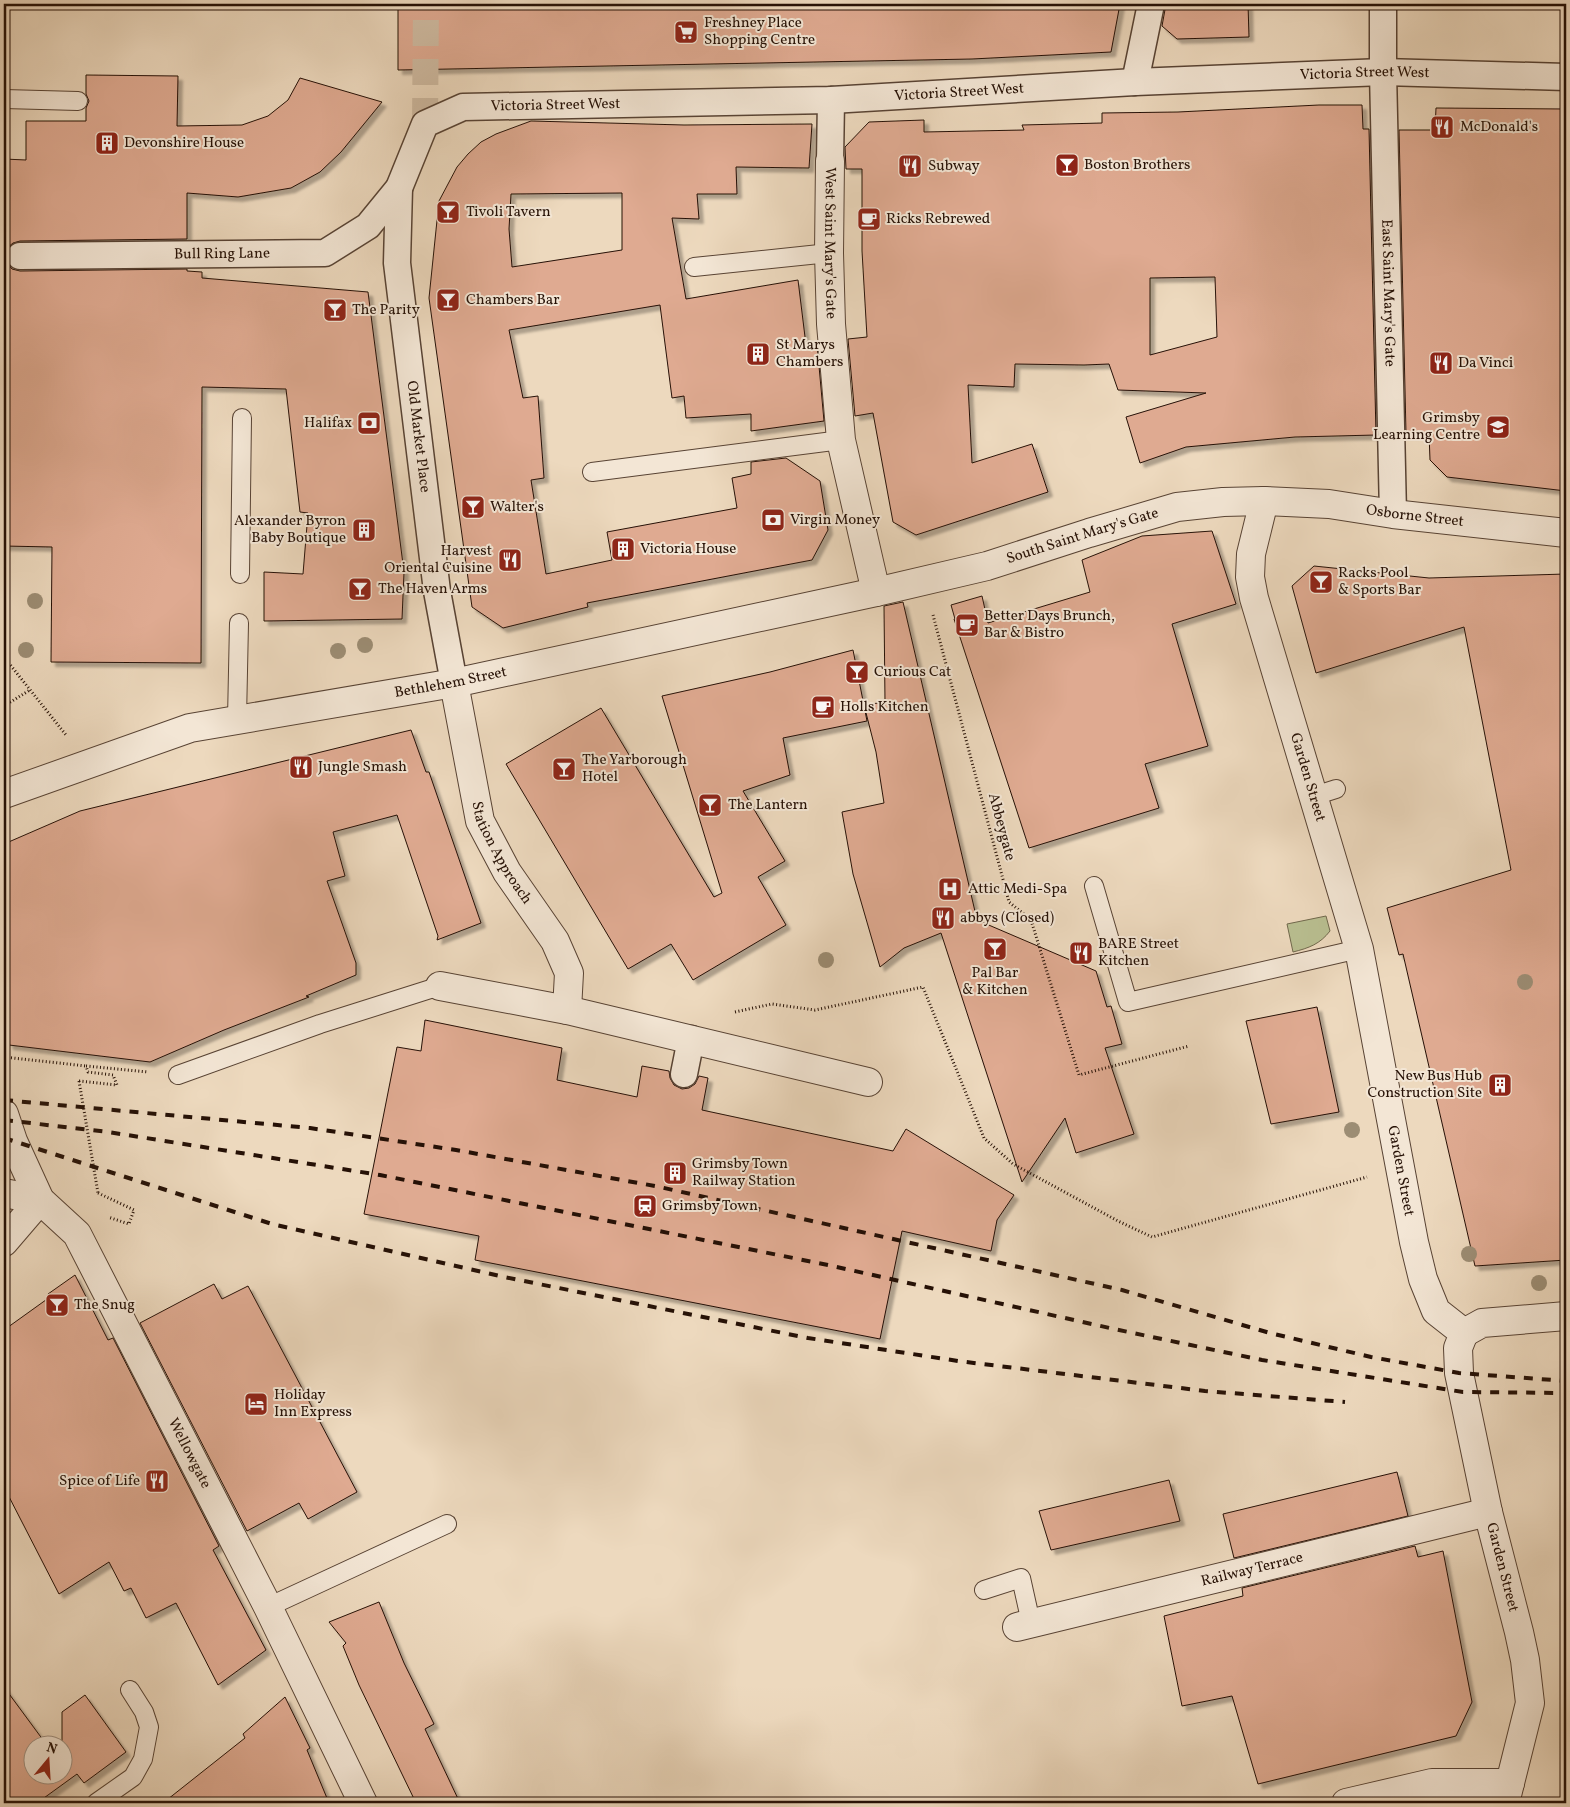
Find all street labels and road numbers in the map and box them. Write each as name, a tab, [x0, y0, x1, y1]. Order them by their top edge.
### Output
street label: Victoria Street West	[1299, 61, 1430, 86]
street label: Victoria Street West	[894, 78, 1025, 107]
street label: Victoria Street West	[490, 94, 621, 117]
street label: West Saint Mary's Gate	[818, 167, 841, 319]
street label: East Saint Mary's Gate	[1376, 219, 1400, 367]
street label: Bull Ring Lane	[174, 243, 270, 265]
street label: Old Market Place	[401, 380, 435, 494]
street label: Osborne Street	[1365, 499, 1465, 532]
street label: South Saint Mary's Gate	[1004, 503, 1161, 570]
street label: Bethlehem Street	[393, 661, 509, 703]
street label: Garden Street	[1284, 730, 1331, 824]
street label: Abbeygate	[982, 791, 1020, 863]
street label: Station Approach	[466, 800, 537, 909]
street label: Garden Street	[1382, 1124, 1419, 1218]
street label: Wellowgate	[162, 1414, 216, 1492]
street label: Garden Street	[1481, 1520, 1524, 1614]
street label: Railway Terrace	[1199, 1547, 1305, 1592]

